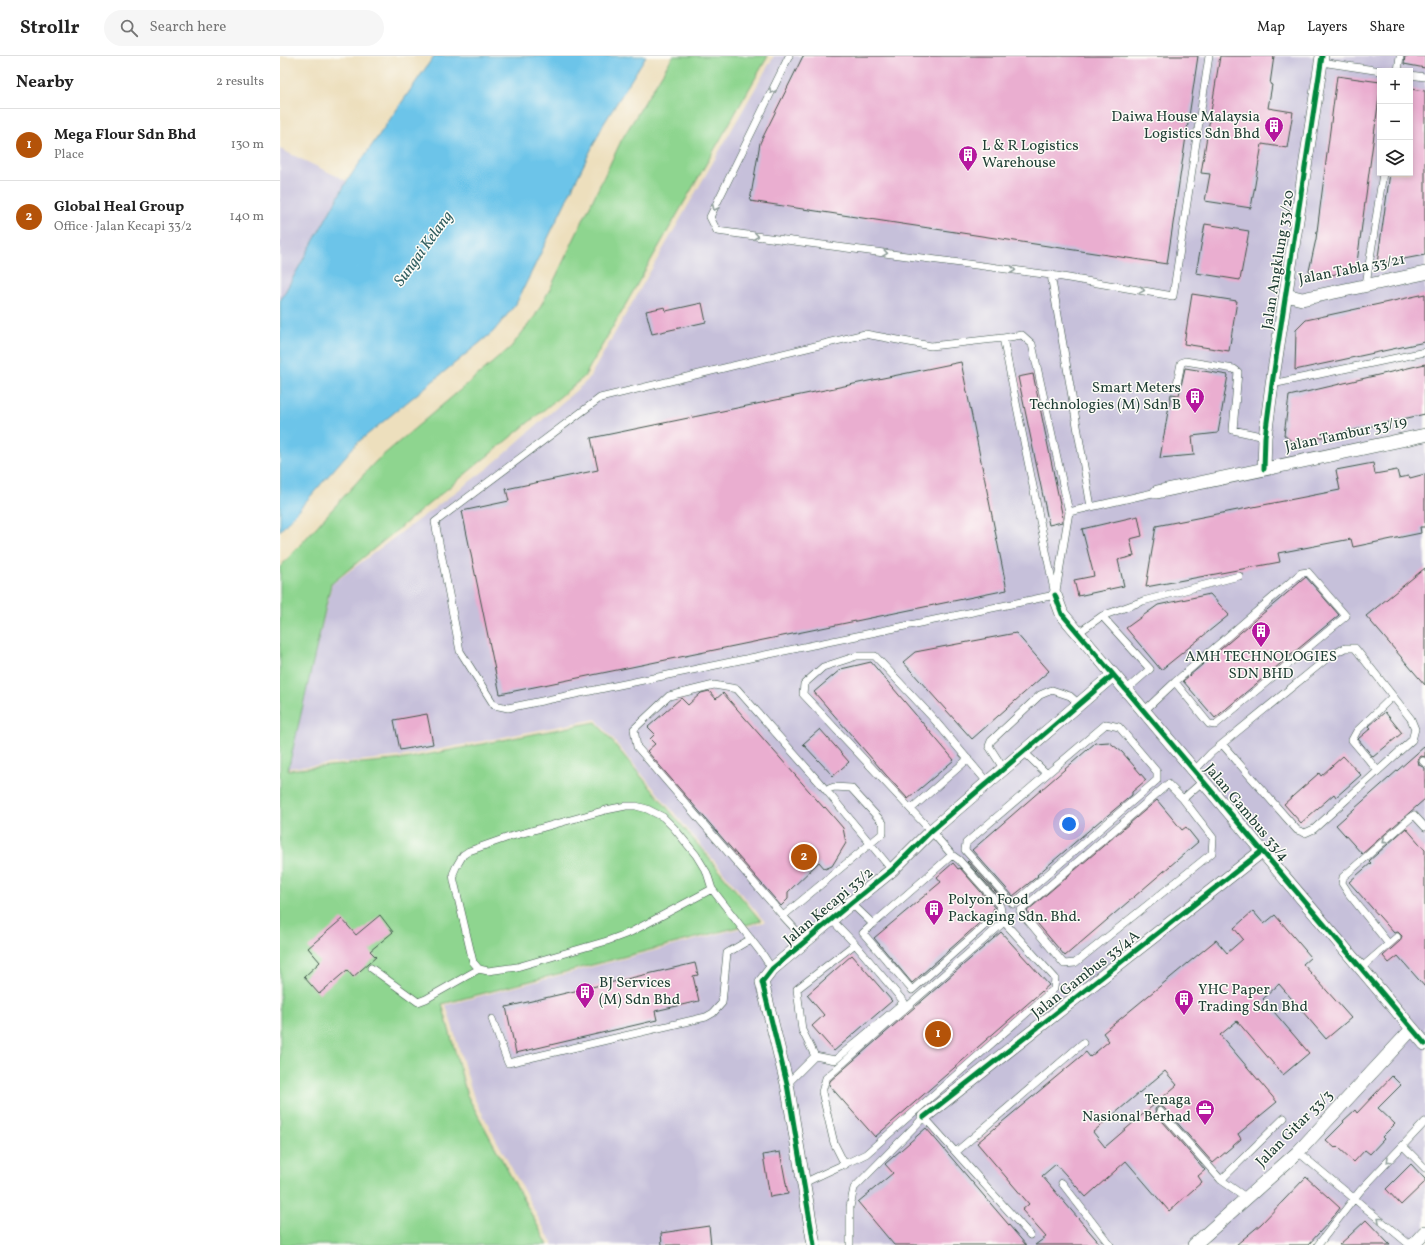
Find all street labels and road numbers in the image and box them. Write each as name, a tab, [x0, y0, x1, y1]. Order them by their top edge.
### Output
street label: Jalan Angklung 33/20	[1258, 189, 1300, 331]
street label: Jalan Tabla 33/21	[1297, 249, 1407, 291]
street label: Jalan Tambur 33/19	[1283, 412, 1409, 458]
street label: Jalan Gambus 33/4	[1199, 760, 1293, 866]
street label: Jalan Kecapi 33/2	[780, 863, 878, 951]
street label: Jalan Gambus 33/4A	[1027, 926, 1145, 1024]
street label: Jalan Gitar 33/3	[1252, 1086, 1338, 1172]

